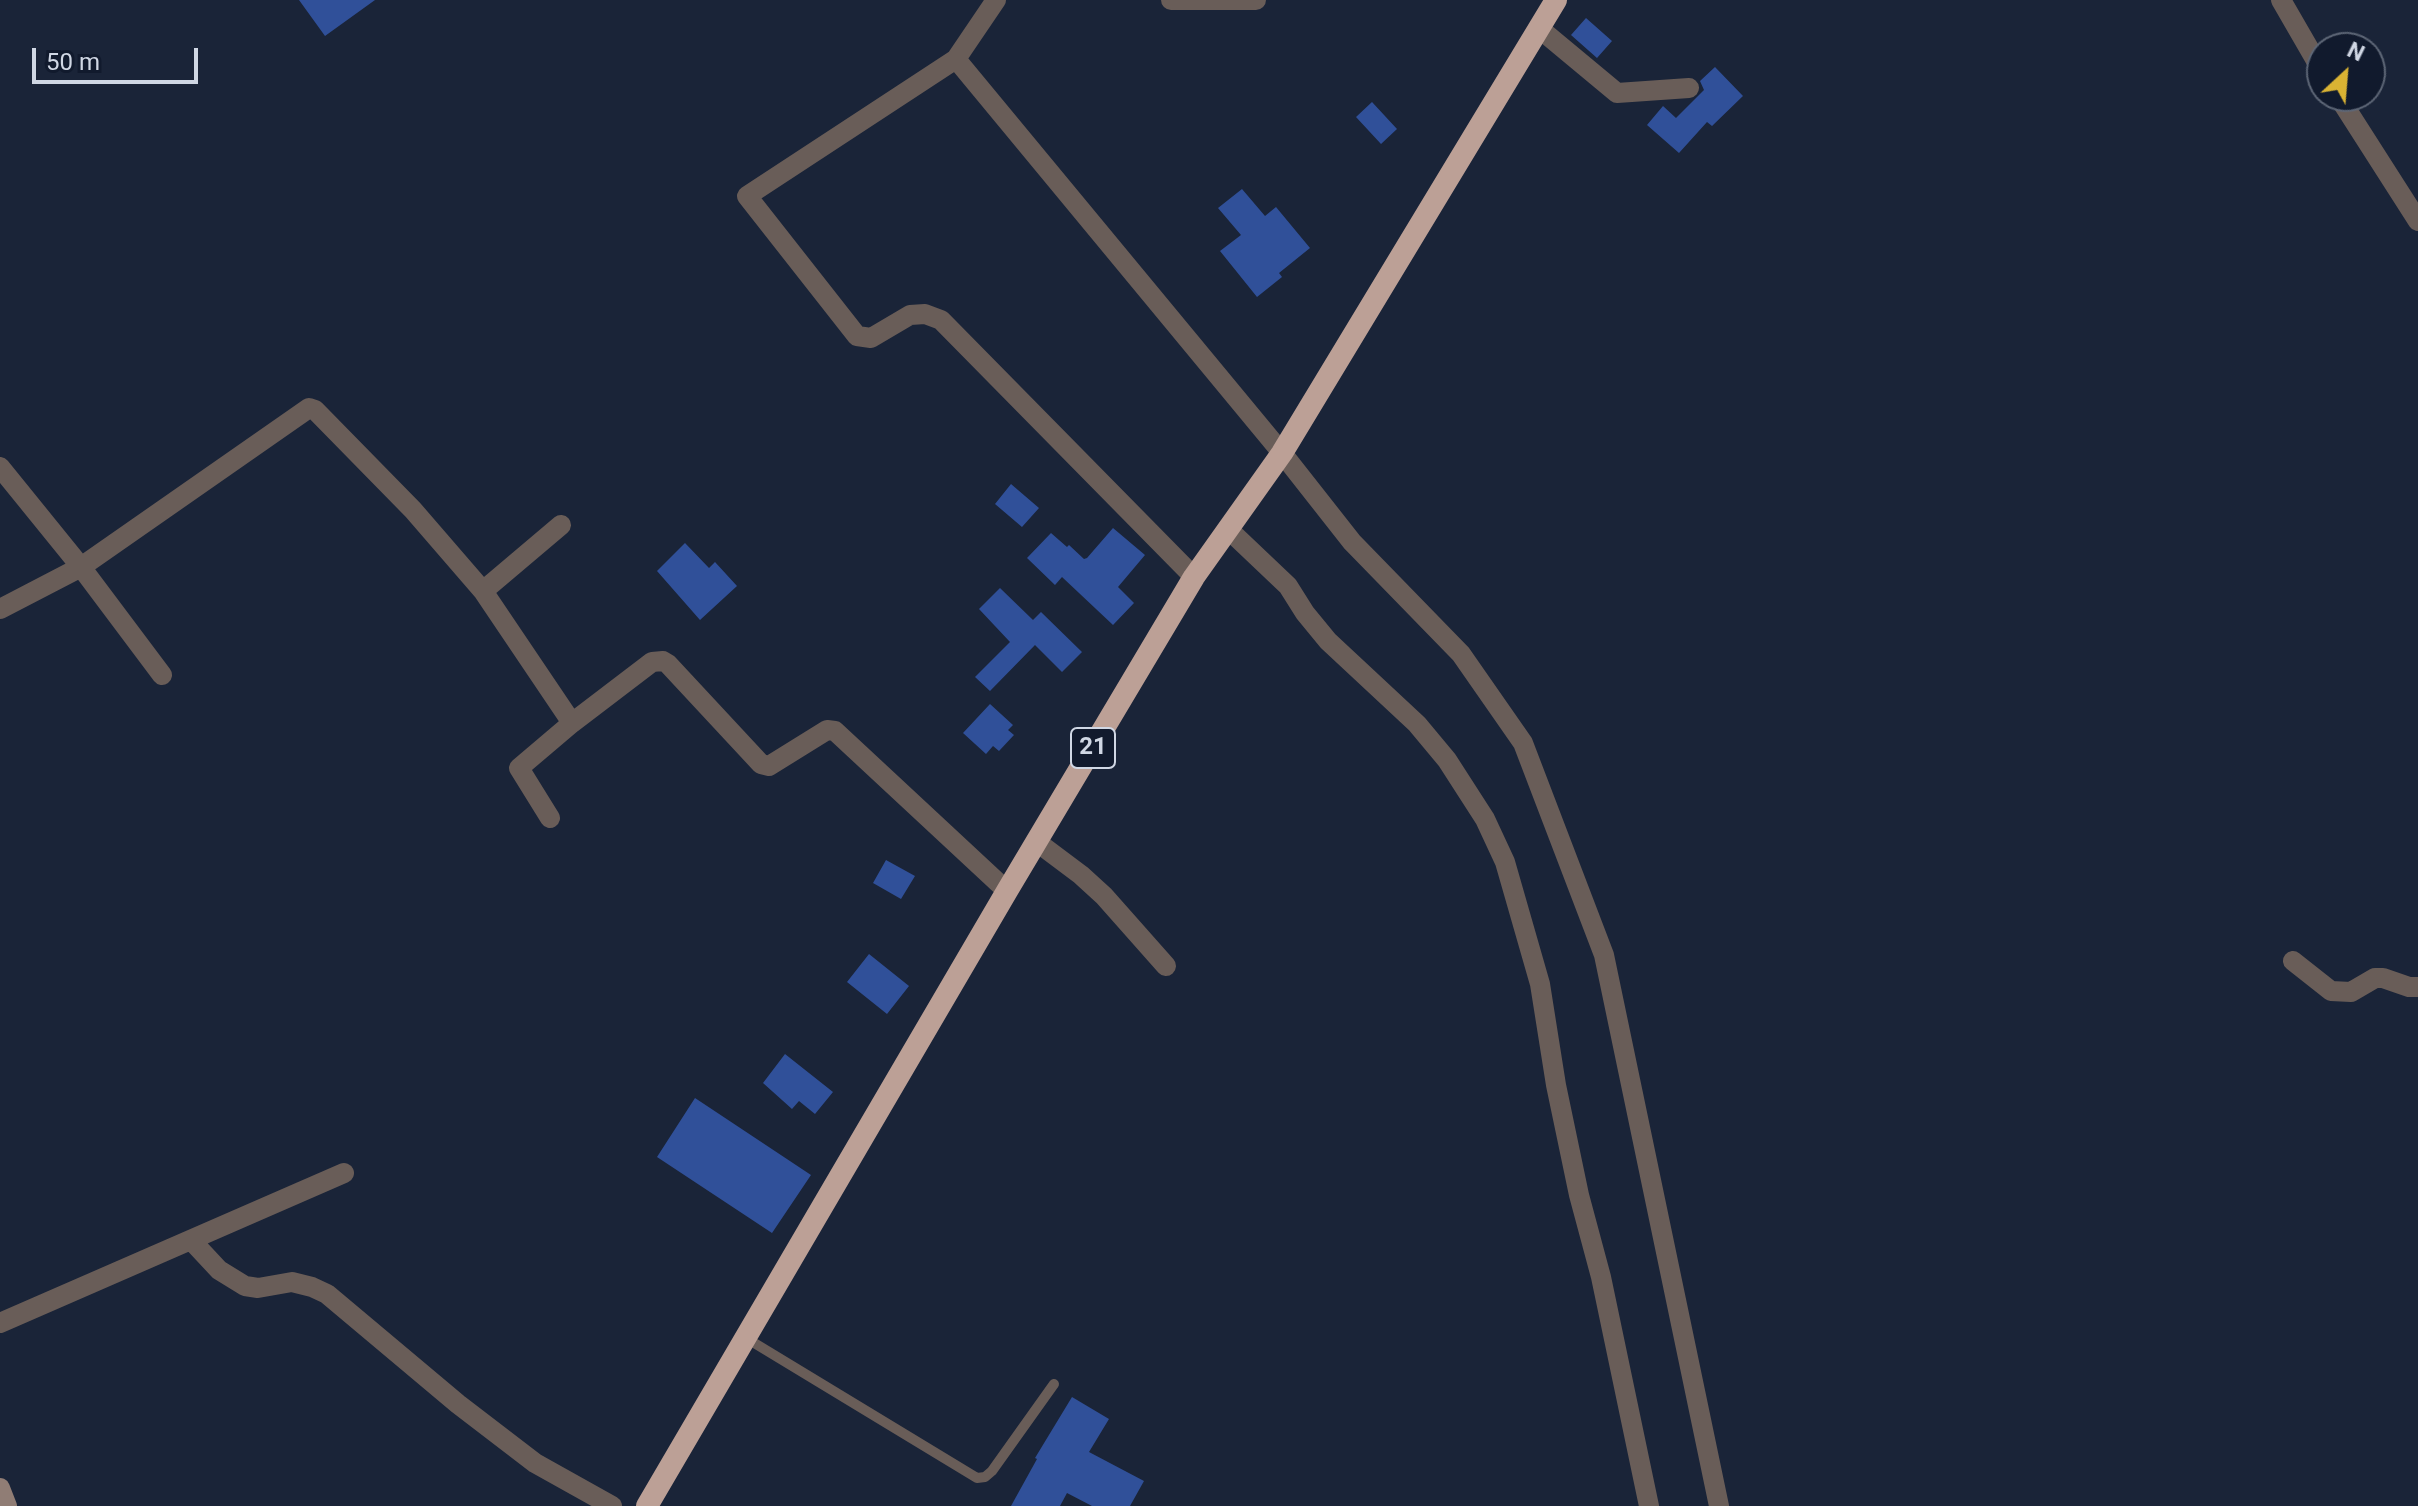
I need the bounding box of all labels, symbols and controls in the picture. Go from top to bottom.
scale bar [36,32,202,82]
north arrow [2306,32,2386,112]
text: N [2343,37,2368,66]
text: 50 m [46,48,100,76]
road number: 21 [1071,728,1115,768]

